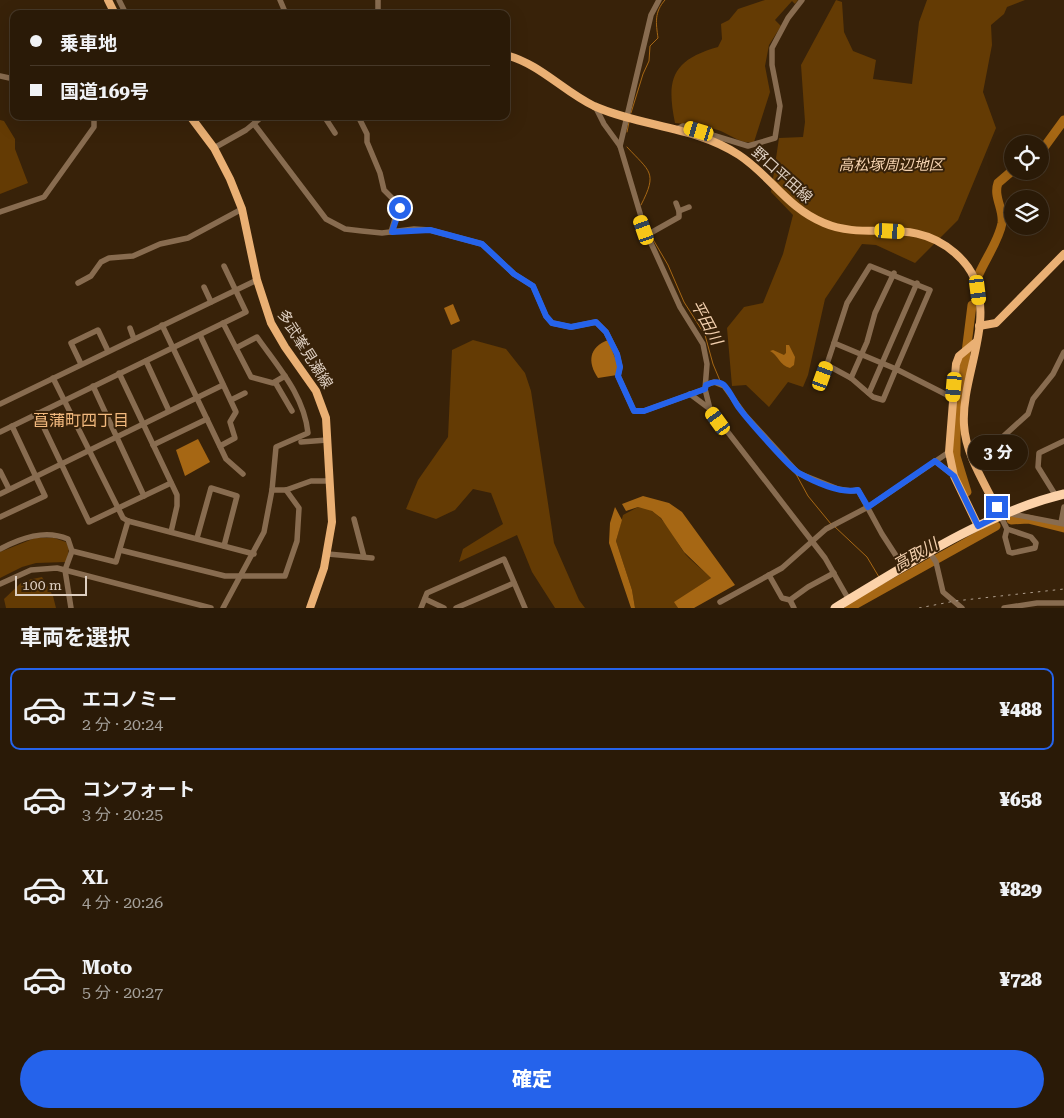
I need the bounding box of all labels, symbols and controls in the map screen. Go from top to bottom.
text: 乗車地 [60,32,117,55]
text: 国道169号 [60,80,149,103]
car [682,119,715,143]
map controls [1004,135,1049,235]
button: locate [1004,135,1049,180]
street label: 野口平田線 [748,143,816,207]
park label: 高松塚周辺地区 [838,156,945,174]
button: layers [1004,190,1049,235]
route start [389,197,411,219]
car [632,213,655,247]
car [874,223,905,239]
car [968,274,987,306]
water label: 平田川 [687,297,727,350]
street label: 多武峯見瀬線 [274,306,336,392]
car [810,359,835,393]
car [945,371,962,403]
car [703,404,732,438]
district label: 菖蒲町四丁目 [33,411,129,430]
callout: 3 分 [967,434,1027,470]
text: 3 分 [983,443,1013,462]
route end [986,496,1008,518]
water label: 高取川 [890,534,943,574]
scale bar [15,573,88,596]
text: 100 m [22,577,62,593]
text: 車両を選択 [20,625,130,650]
icon: car [22,687,67,732]
text: エコノミー [82,688,177,711]
text: ¥488 [999,698,1042,721]
text: 2 分 · 20:24 [82,715,163,734]
icon: car [22,777,67,822]
text: コンフォート [82,778,195,801]
text: ¥658 [999,788,1042,811]
text: 3 分 · 20:25 [82,805,163,824]
text: XL [82,866,108,889]
icon: car [22,867,67,912]
text: ¥829 [999,878,1042,901]
text: 4 分 · 20:26 [82,893,163,912]
text: Moto [82,956,132,979]
icon: car [22,957,67,1002]
text: ¥728 [999,968,1042,991]
text: 5 分 · 20:27 [82,983,163,1002]
button: 確定 [20,1050,1044,1108]

